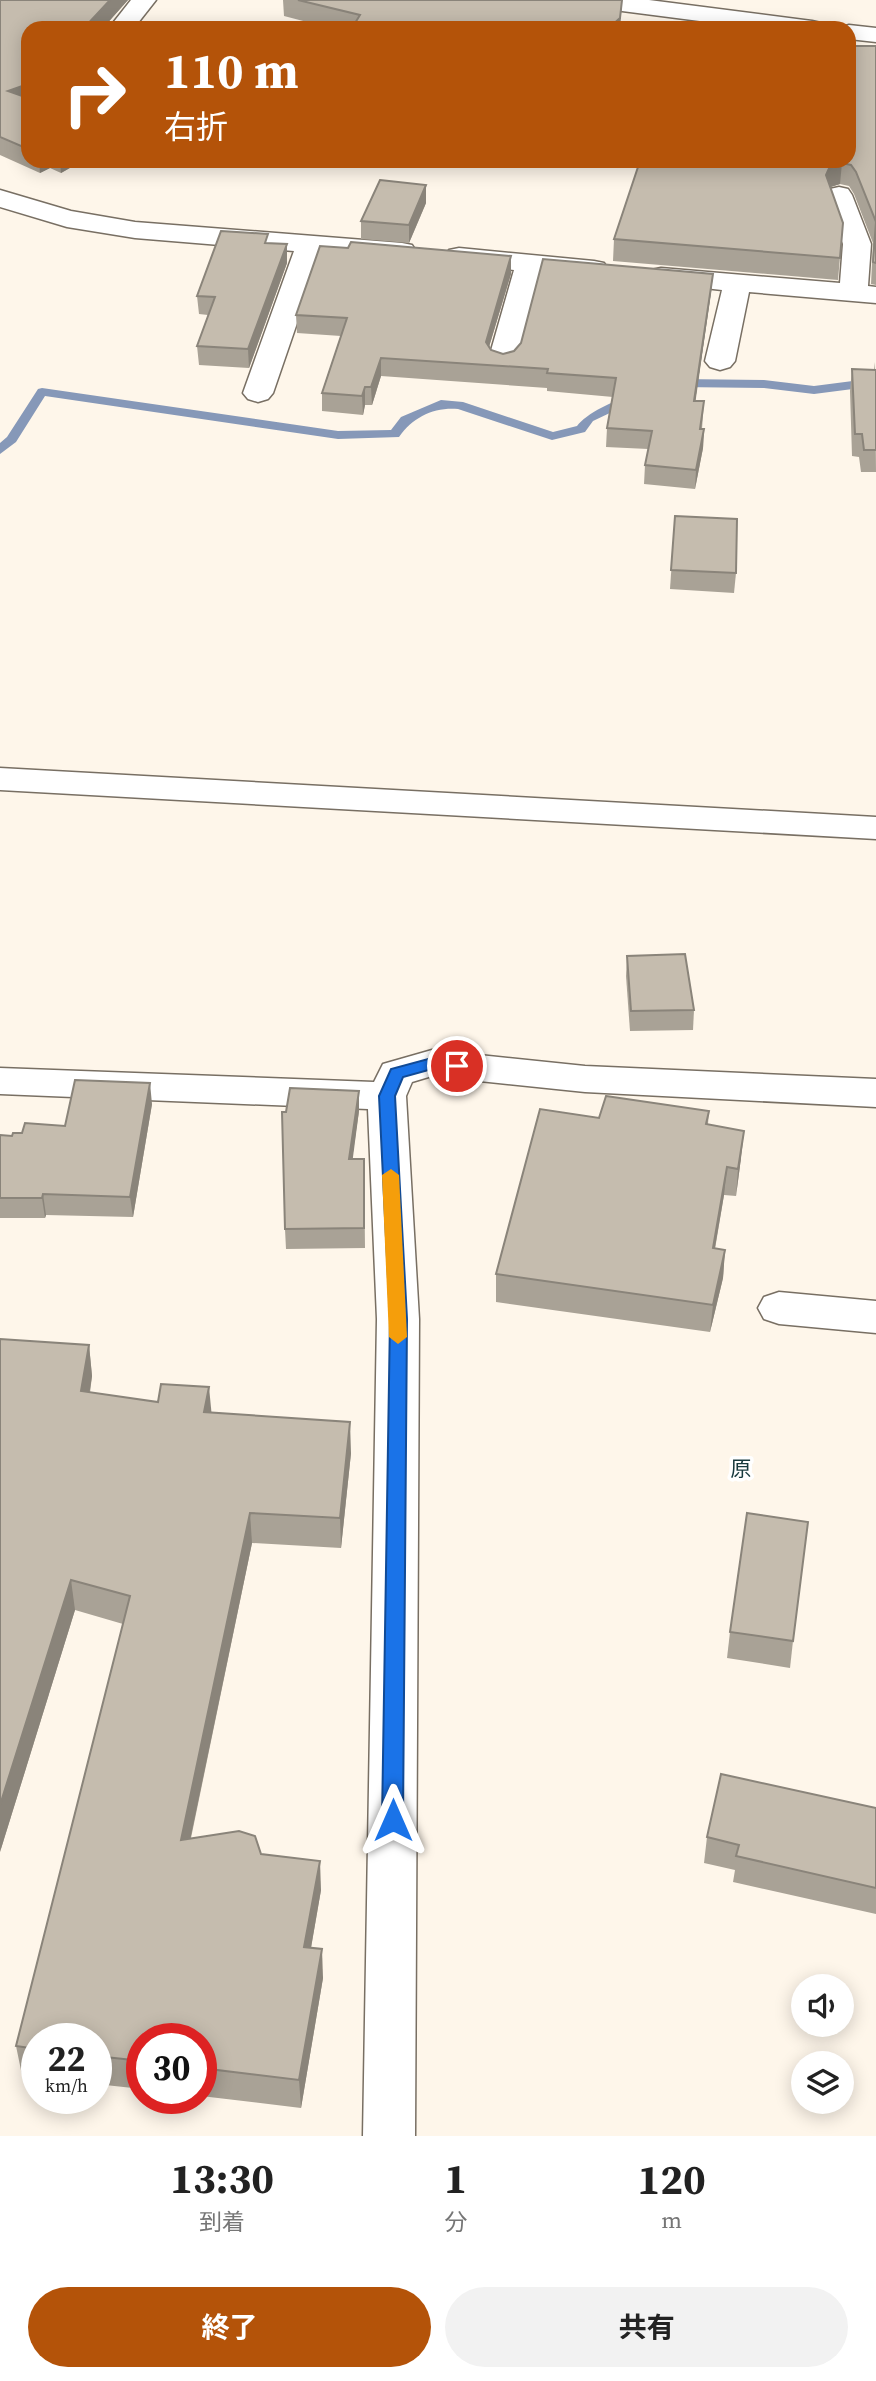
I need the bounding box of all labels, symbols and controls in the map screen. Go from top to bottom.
text: 110 m [164,37,299,104]
icon: right [49,49,140,140]
text: 右折 [164,105,228,149]
pin [427,1036,487,1096]
icon: arrive [438,1047,476,1085]
district label: 原 [731,1454,752,1483]
position arrow [356,1783,430,1857]
map controls [791,1974,854,2114]
button: sound [791,1974,854,2037]
speed limit sign: 30 [126,2023,217,2114]
text: 22 [48,2035,85,2083]
button: layers [791,2051,854,2114]
text: km/h [45,2073,88,2098]
text: 13:30 [170,2149,274,2207]
text: 1 [444,2149,467,2207]
text: 120 [637,2150,706,2208]
text: m [661,2204,682,2236]
text: 到着 [199,2206,245,2238]
text: 分 [444,2206,467,2238]
button: 終了 [28,2287,431,2367]
button: 共有 [445,2287,848,2367]

